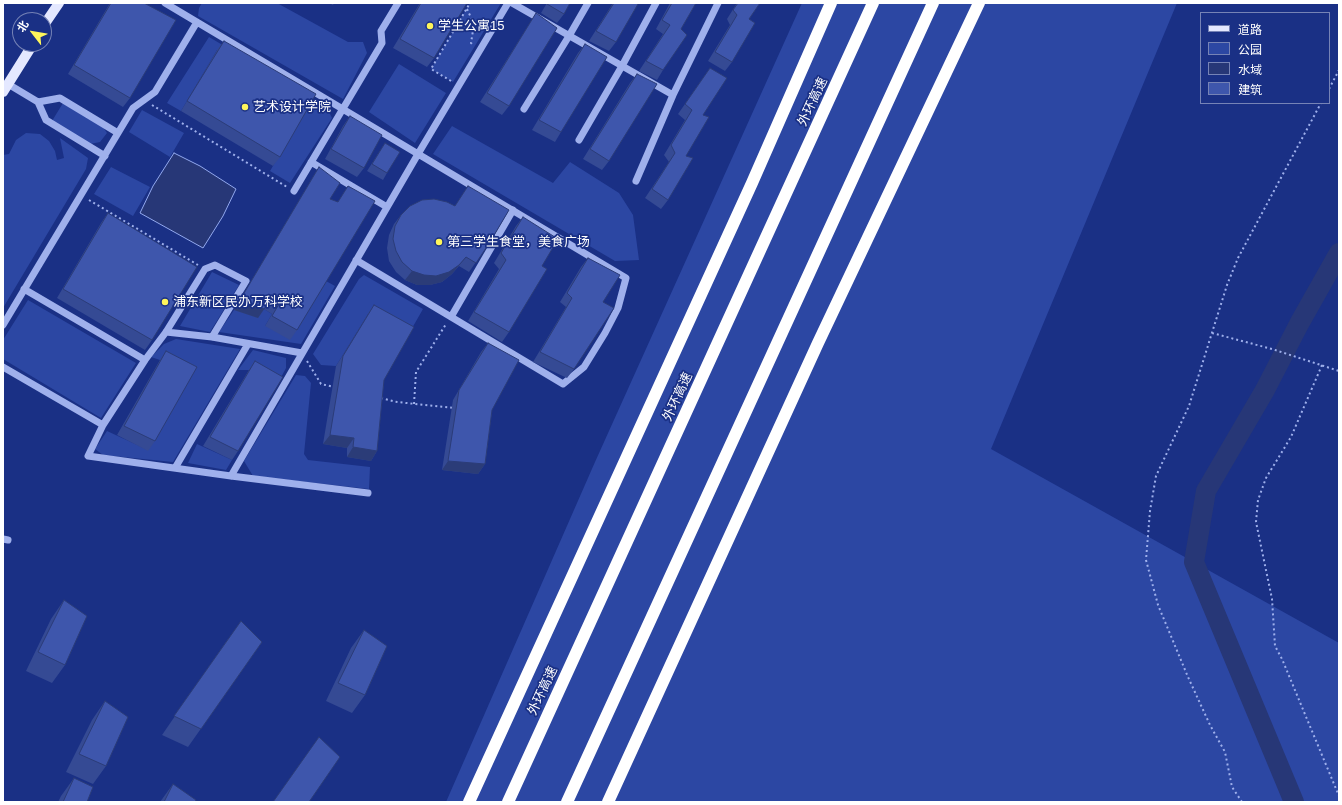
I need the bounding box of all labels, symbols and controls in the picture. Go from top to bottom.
north arrow [12,12,52,52]
legend [1200,12,1330,104]
place label: 学生公寓15 [438,18,504,34]
text: 北 [15,19,31,34]
marker: 学生公寓15 [425,21,435,31]
text: 道路 [1238,23,1262,37]
text: 公园 [1238,43,1262,57]
text: 水域 [1238,63,1262,77]
street label: 外环高速 [795,75,831,129]
text: 建筑 [1238,83,1262,97]
place label: 艺术设计学院 [253,99,331,115]
marker: 艺术设计学院 [240,102,250,112]
place label: 第三学生食堂，美食广场 [447,234,590,250]
marker: 第三学生食堂，美食广场 [434,237,444,247]
place label: 浦东新区民办万科学校 [173,294,303,310]
marker: 浦东新区民办万科学校 [160,297,170,307]
street label: 外环高速 [660,370,696,424]
street label: 外环高速 [525,664,561,718]

